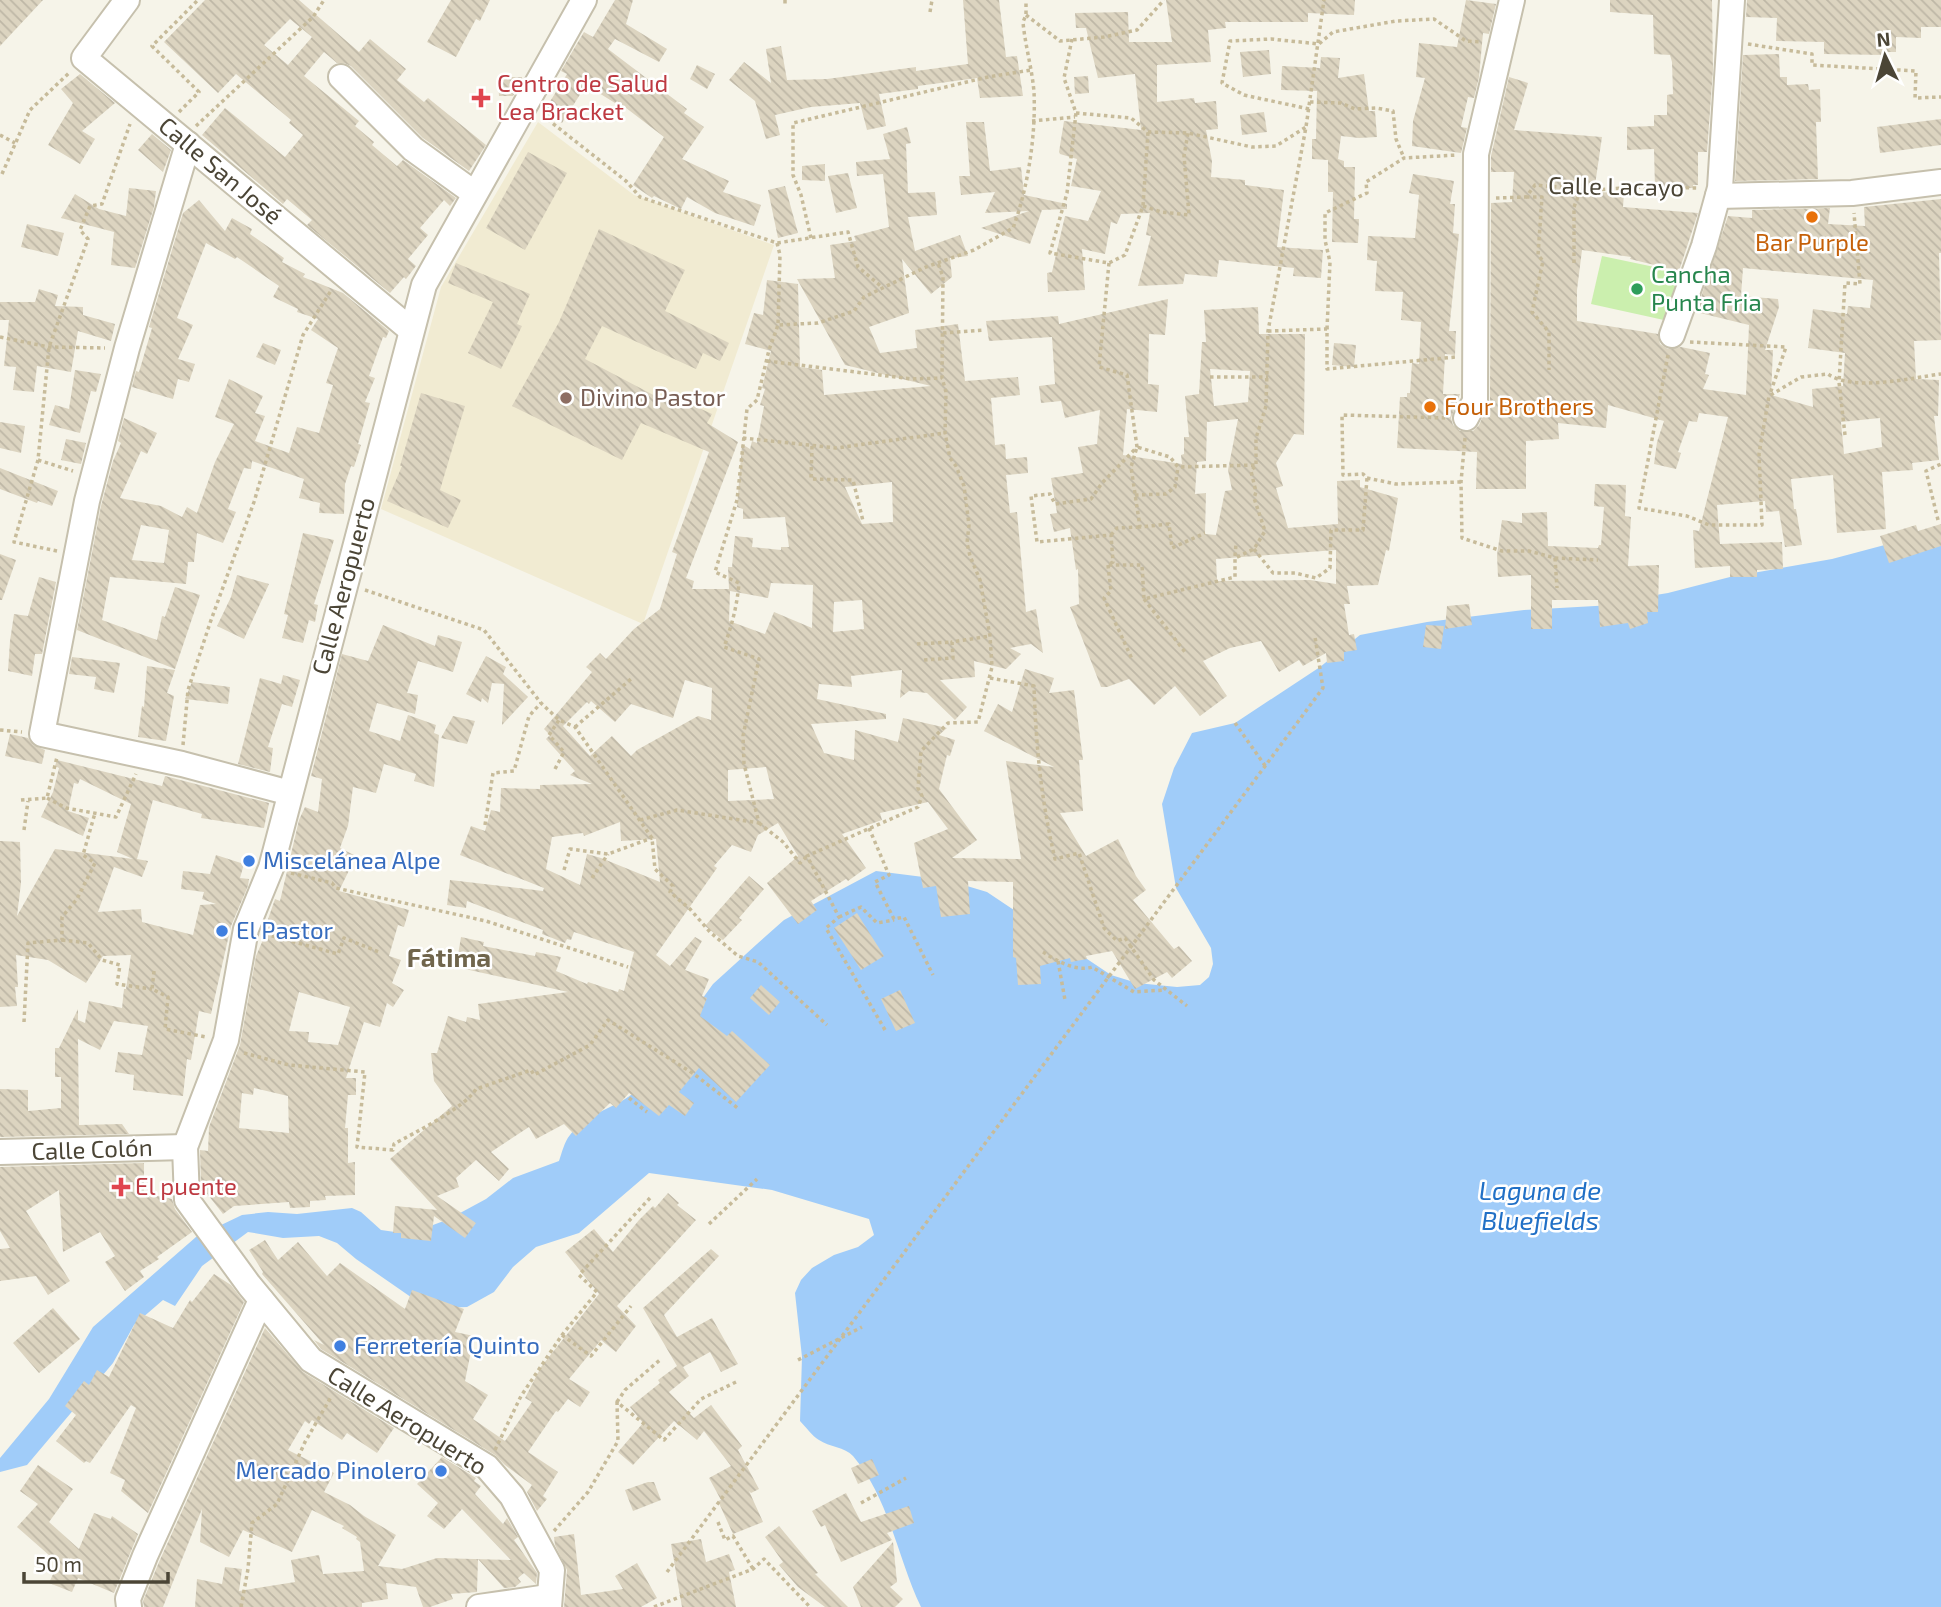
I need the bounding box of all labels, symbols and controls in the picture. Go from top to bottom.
north arrow [1850,21,1920,91]
text: N [1876,27,1891,51]
place label: Centro de Salud Lea Bracket [497,68,668,125]
marker: Centro de Salud Lea Bracket [471,88,491,108]
street label: Calle San José [154,110,288,230]
street label: Calle Lacayo [1548,170,1684,201]
marker: Bar Purple [1804,209,1820,225]
place label: Bar Purple [1755,227,1869,256]
place label: Cancha Punta Fria [1651,259,1762,316]
marker: Cancha Punta Fria [1629,281,1645,297]
place label: Divino Pastor [580,382,726,411]
marker: Divino Pastor [558,390,574,406]
place label: Four Brothers [1444,391,1594,420]
marker: Four Brothers [1422,399,1438,415]
street label: Calle Aeropuerto [305,494,380,677]
place label: Miscelánea Alpe [263,845,441,874]
marker: Miscelánea Alpe [241,853,257,869]
place label: El Pastor [236,915,334,944]
marker: El Pastor [214,923,230,939]
district label: Fátima [407,941,491,972]
street label: Calle Colón [31,1132,153,1165]
place label: El puente [135,1171,237,1200]
water label: Laguna de Bluefields [1479,1174,1601,1235]
marker: El puente [113,1179,129,1195]
place label: Ferretería Quinto [354,1330,540,1359]
marker: Ferretería Quinto [332,1338,348,1354]
street label: Calle Aeropuerto [323,1359,493,1480]
place label: Mercado Pinolero [235,1455,427,1484]
marker: Mercado Pinolero [433,1463,449,1479]
scale bar [24,1540,168,1584]
text: 50 m [35,1551,82,1576]

